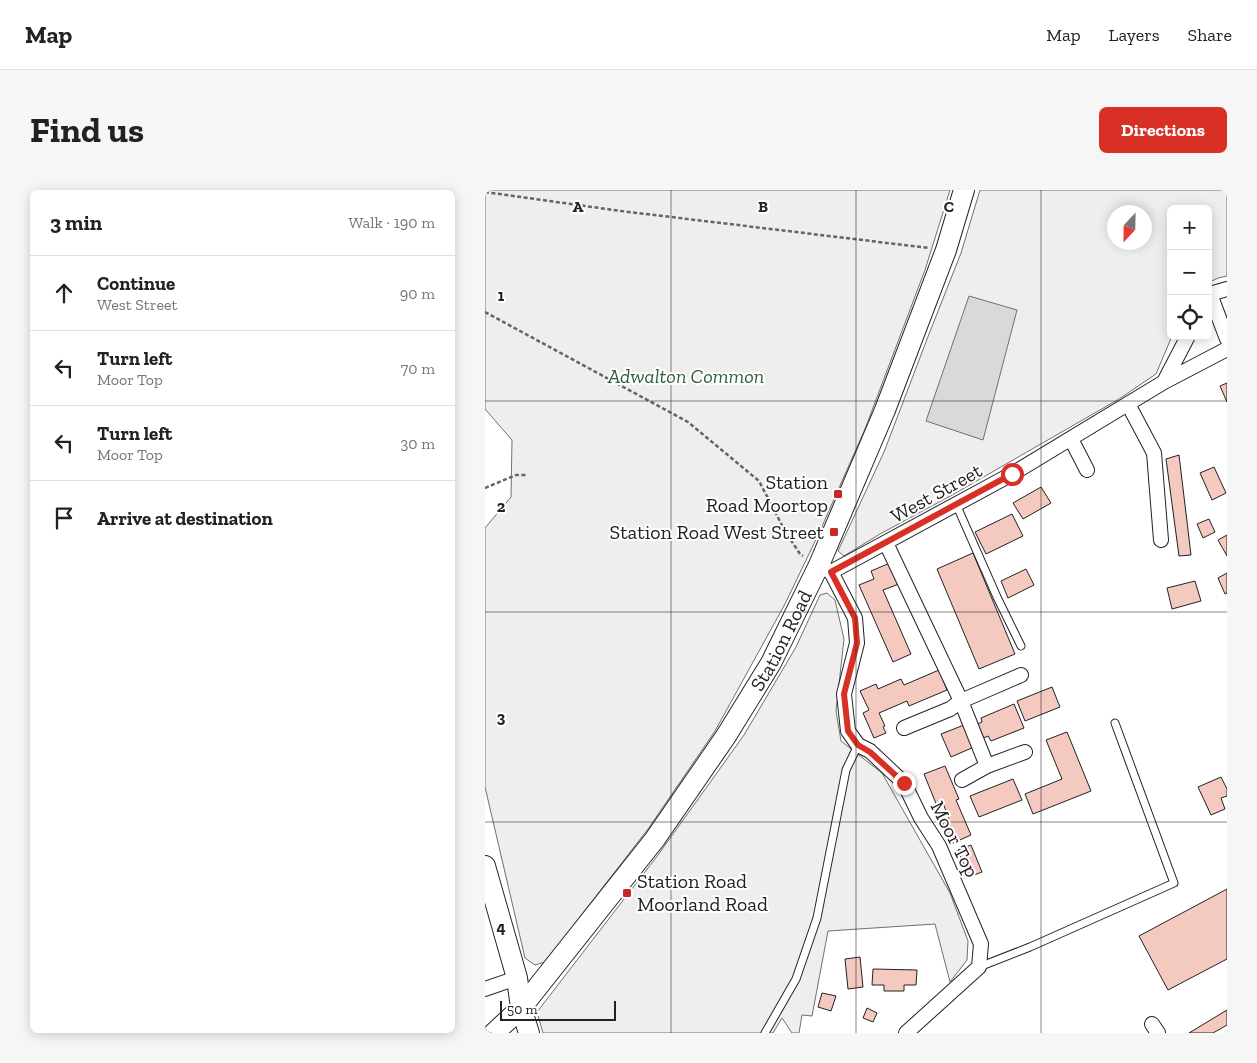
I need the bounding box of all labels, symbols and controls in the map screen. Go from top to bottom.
text: Map [25,20,72,49]
text: Map [1046,24,1081,46]
text: Layers [1109,24,1160,46]
text: Share [1188,24,1232,46]
button: Directions [1099,107,1227,153]
text: Find us [30,109,144,151]
text: A [573,197,584,216]
text: B [758,197,768,216]
text: C [944,197,954,216]
north arrow [1107,205,1152,250]
map controls [1167,205,1212,340]
button: + [1167,205,1212,250]
text: 3 min [50,210,102,235]
text: Walk · 190 m [348,213,435,232]
button: − [1167,250,1212,295]
text: Continue [97,272,175,295]
icon: ahead [50,279,78,307]
text: 90 m [400,284,435,303]
text: 1 [498,286,505,305]
text: West Street [97,295,177,314]
button: locate [1167,295,1212,340]
text: Turn left [97,347,172,370]
icon: left [50,354,78,382]
text: 70 m [401,359,435,378]
park label: Adwalton Common [607,364,764,388]
text: Moor Top [97,370,163,389]
text: Turn left [97,422,172,445]
icon: left [50,429,78,457]
text: 30 m [401,434,435,453]
text: Moor Top [97,445,163,464]
street label: West Street [886,458,986,528]
route start [1001,463,1024,486]
place label: Station Road Moortop [706,470,829,517]
marker: Station Road Moortop [832,488,844,500]
text: 2 [497,497,506,516]
icon: arrive [50,504,78,532]
text: Arrive at destination [97,507,273,530]
place label: Station Road West Street [610,520,825,544]
marker: Station Road West Street [828,526,840,538]
street label: Station Road [745,586,817,695]
text: 3 [497,708,506,727]
route end [893,772,916,795]
street label: Moor Top [926,797,984,881]
place label: Station Road Moorland Road [637,869,768,916]
marker: Station Road Moorland Road [621,887,633,899]
text: 4 [496,918,506,937]
scale bar [500,998,616,1021]
text: 50 m [507,1001,538,1018]

